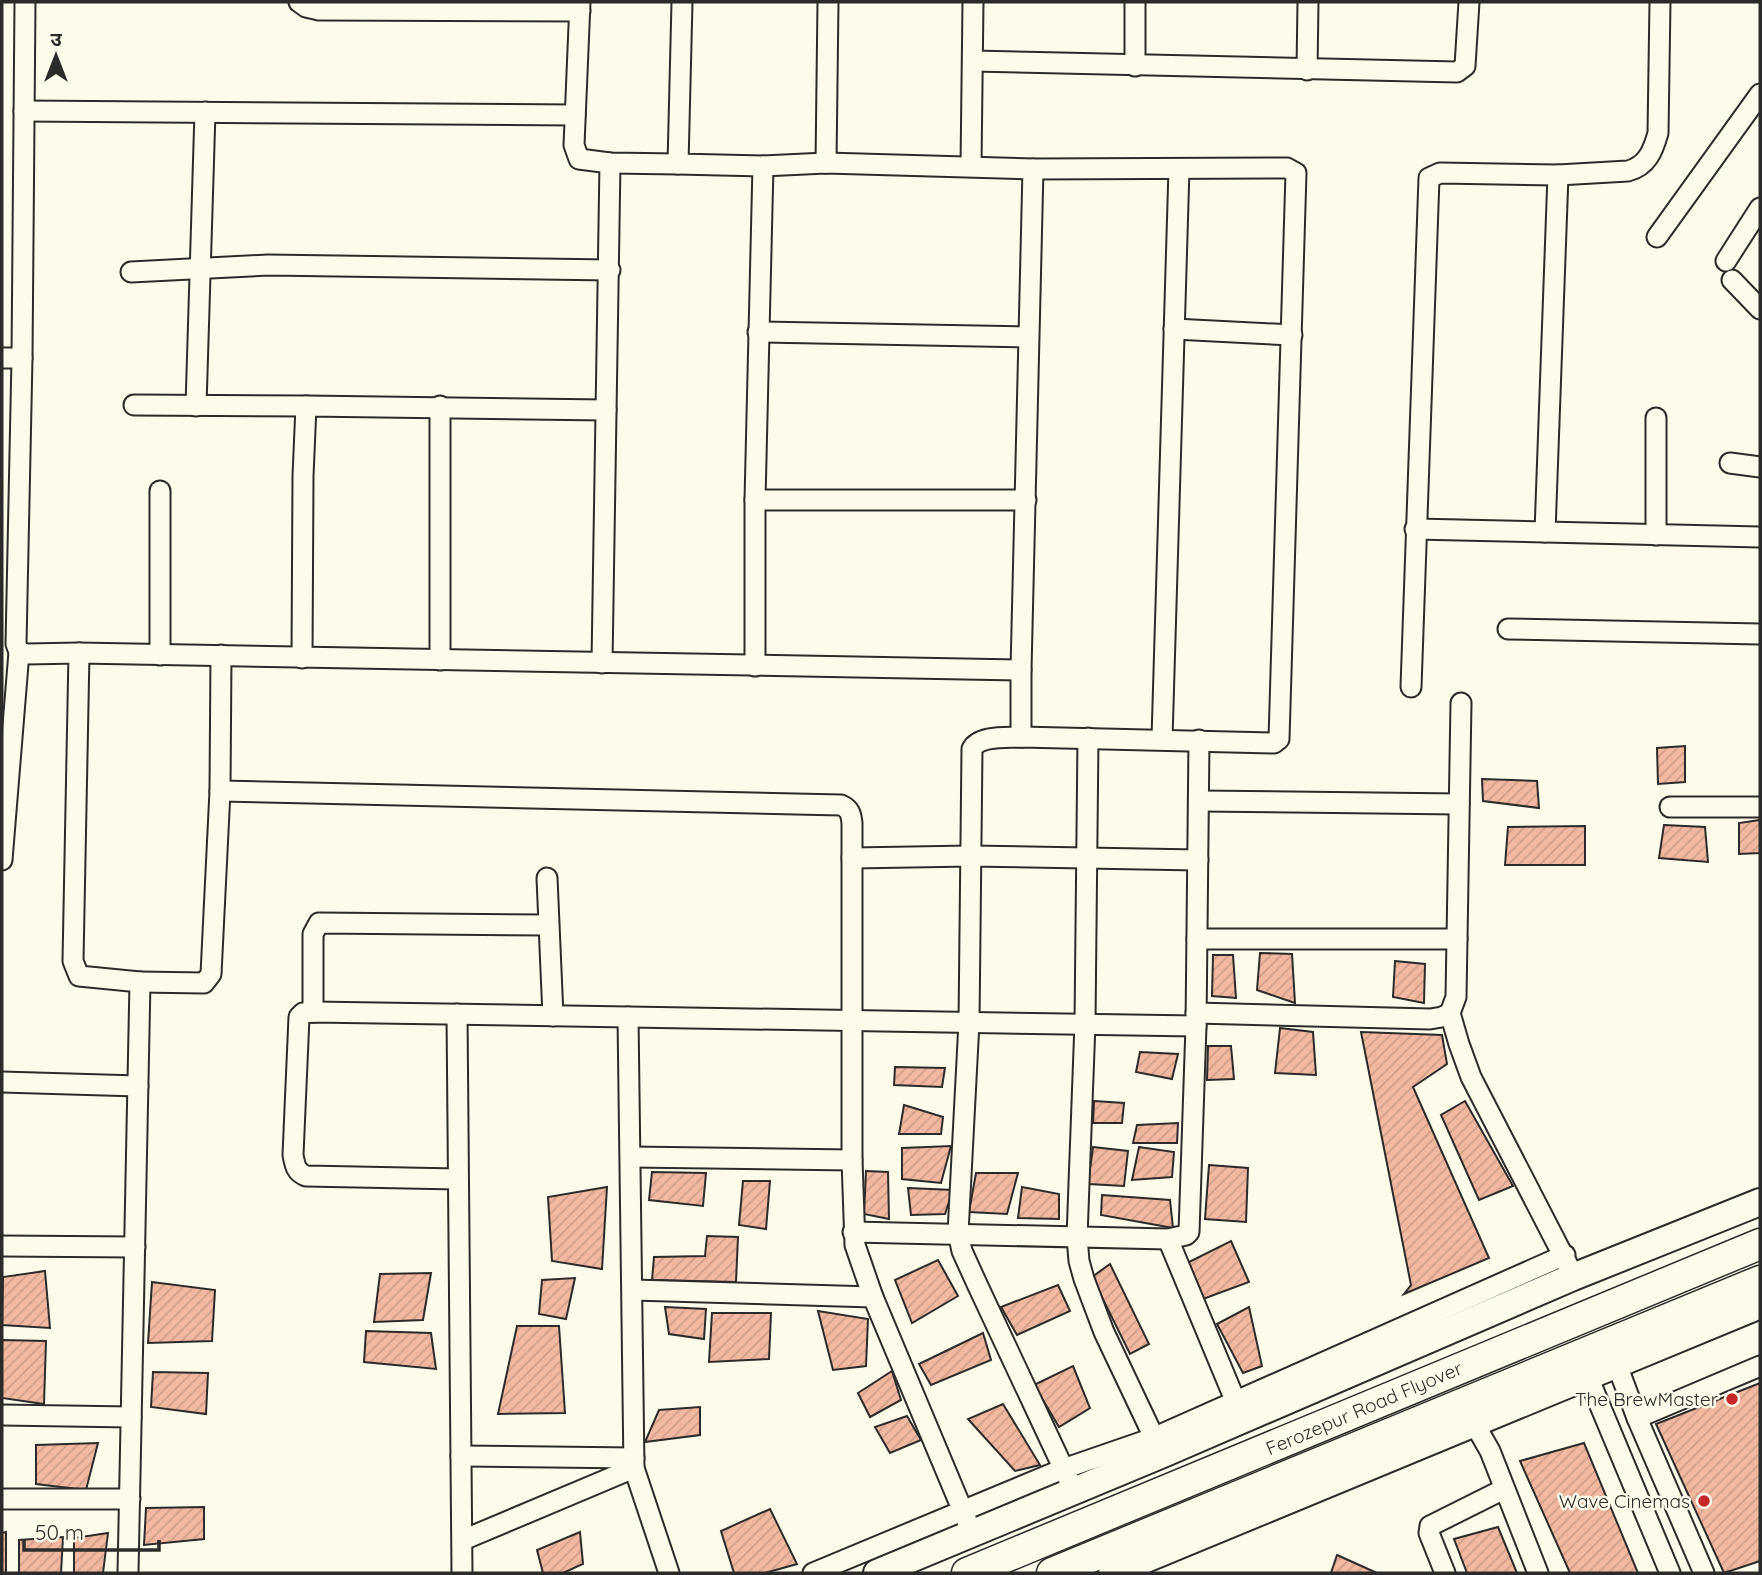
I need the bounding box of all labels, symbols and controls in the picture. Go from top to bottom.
north arrow [21,21,91,91]
text: उ [50,27,62,51]
street label: Ferozepur Road Flyover [1262,1355,1466,1460]
place label: The BrewMaster [1575,1387,1719,1411]
marker: The BrewMaster [1724,1391,1740,1407]
place label: Wave Cinemas [1559,1489,1690,1513]
marker: Wave Cinemas [1696,1493,1712,1509]
scale bar [24,1508,159,1552]
text: 50 m [35,1519,84,1545]

